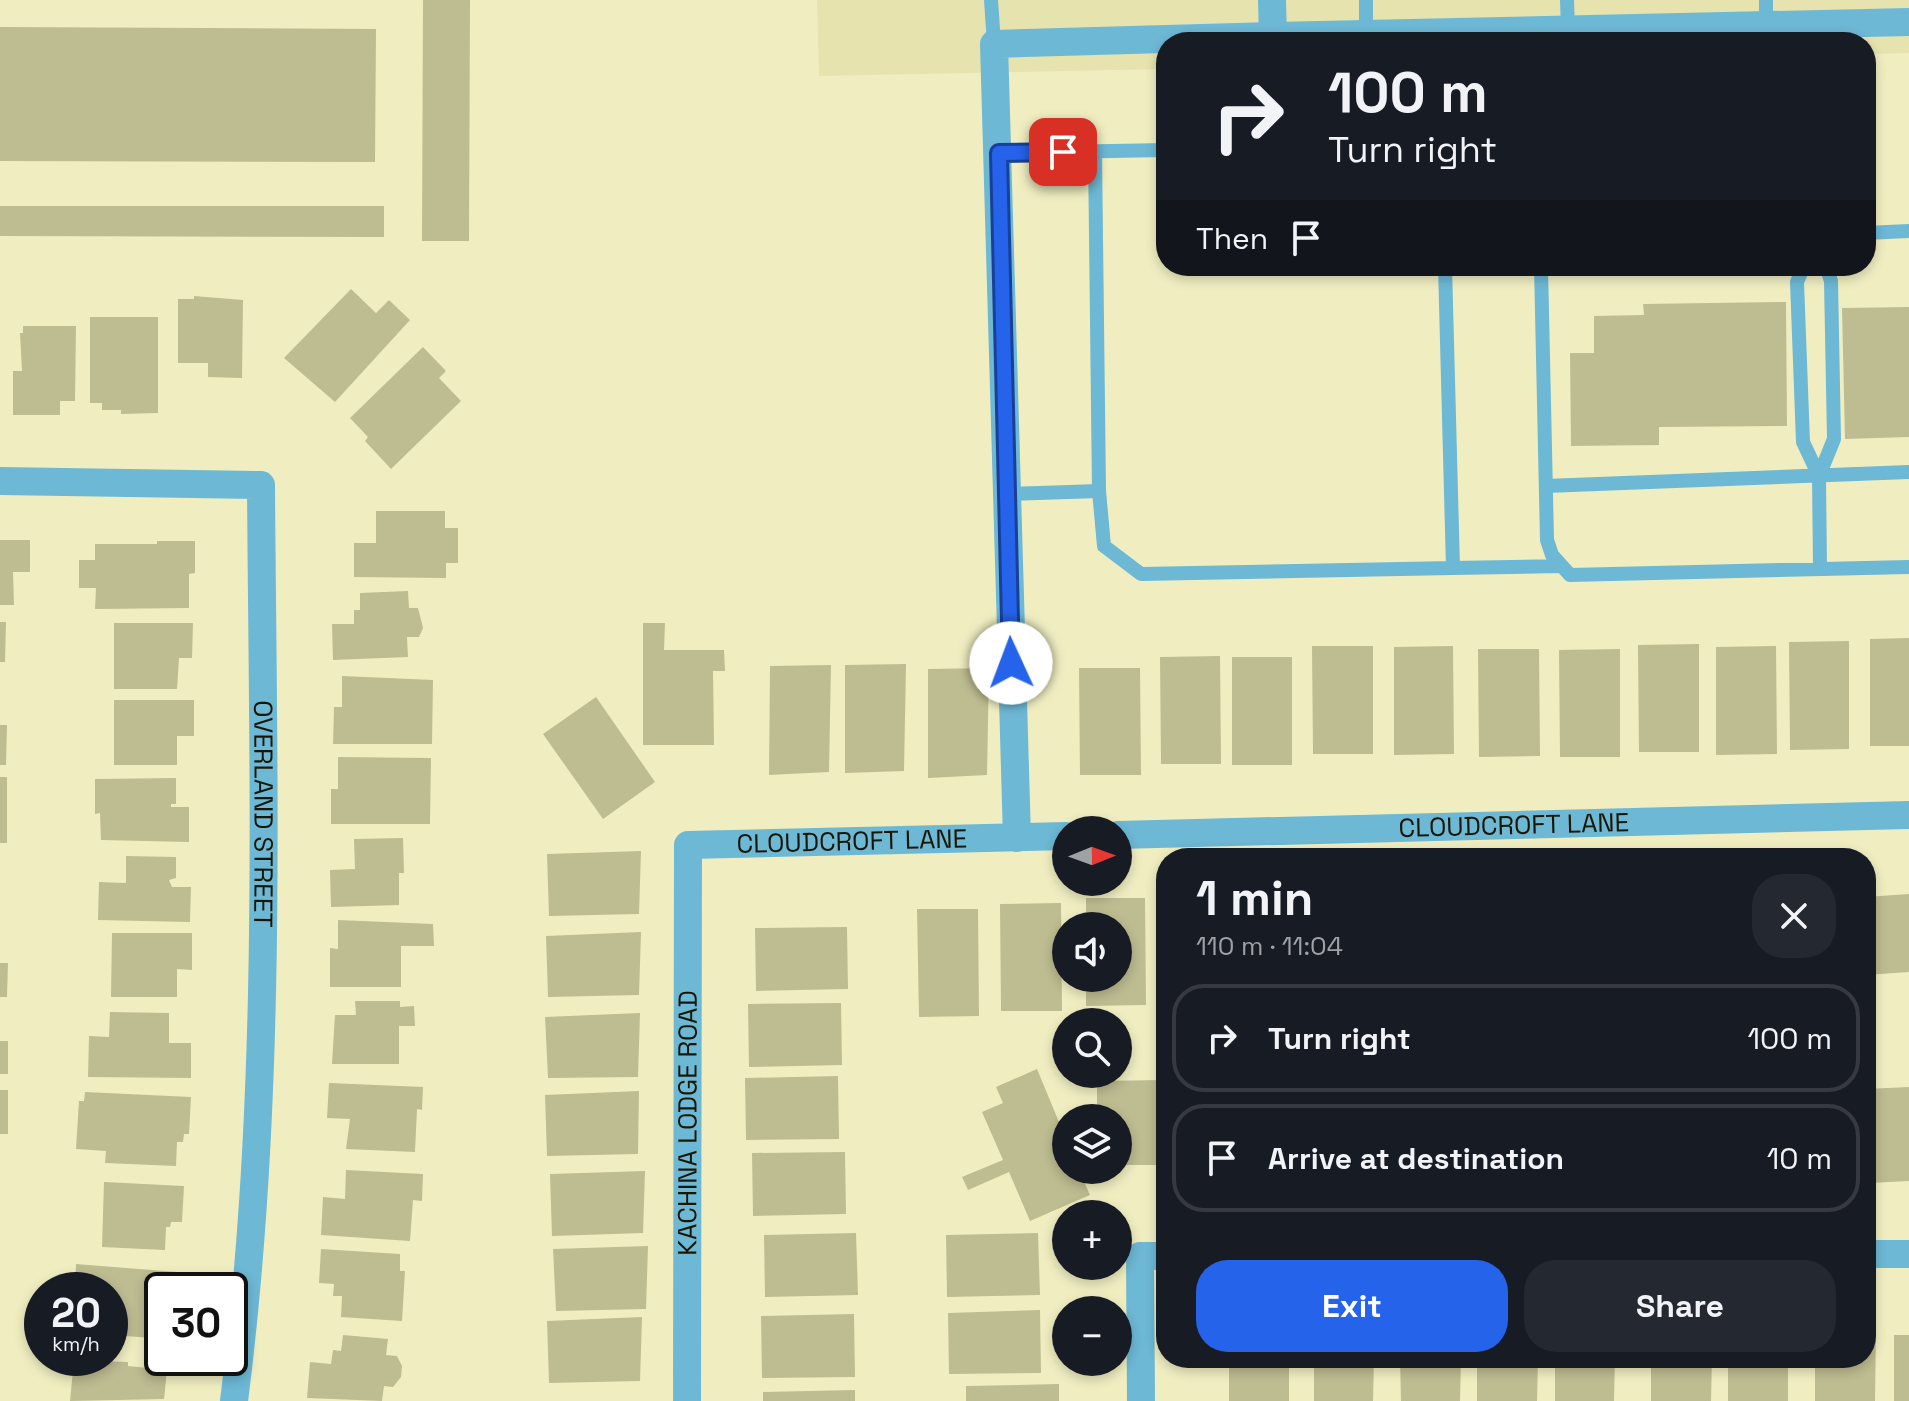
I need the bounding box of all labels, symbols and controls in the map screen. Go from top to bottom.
text: 100 m [1328,57,1488,128]
icon: right [1196,64,1300,168]
pin [1029,118,1097,186]
text: Turn right [1328,127,1497,173]
icon: arrive [1041,130,1085,174]
icon: arrive [1284,216,1328,260]
text: Then [1196,219,1268,258]
position arrow [969,621,1053,705]
street label: OVERLAND STREET [246,700,281,928]
street label: CLOUDCROFT LANE [1398,805,1630,845]
north arrow [1052,816,1132,896]
map controls [1052,816,1132,1376]
street label: CLOUDCROFT LANE [736,821,968,861]
text: 1 min [1196,868,1313,929]
button: close [1752,874,1836,958]
button: sound [1052,912,1132,992]
text: 110 m · 11:04 [1196,929,1343,963]
street label: KACHINA LODGE ROAD [670,990,705,1256]
button: search [1052,1008,1132,1088]
icon: right [1200,1016,1244,1060]
text: Turn right [1268,1019,1411,1058]
text: 100 m [1747,1019,1832,1058]
button: layers [1052,1104,1132,1184]
icon: arrive [1200,1136,1244,1180]
text: Arrive at destination [1268,1139,1564,1178]
text: 10 m [1767,1139,1832,1178]
button: + [1052,1200,1132,1280]
button: Exit [1196,1260,1508,1352]
button: Share [1524,1260,1836,1352]
speed limit sign: 30 [144,1272,248,1376]
text: 20 [51,1288,101,1339]
button: − [1052,1296,1132,1376]
text: km/h [52,1331,100,1357]

